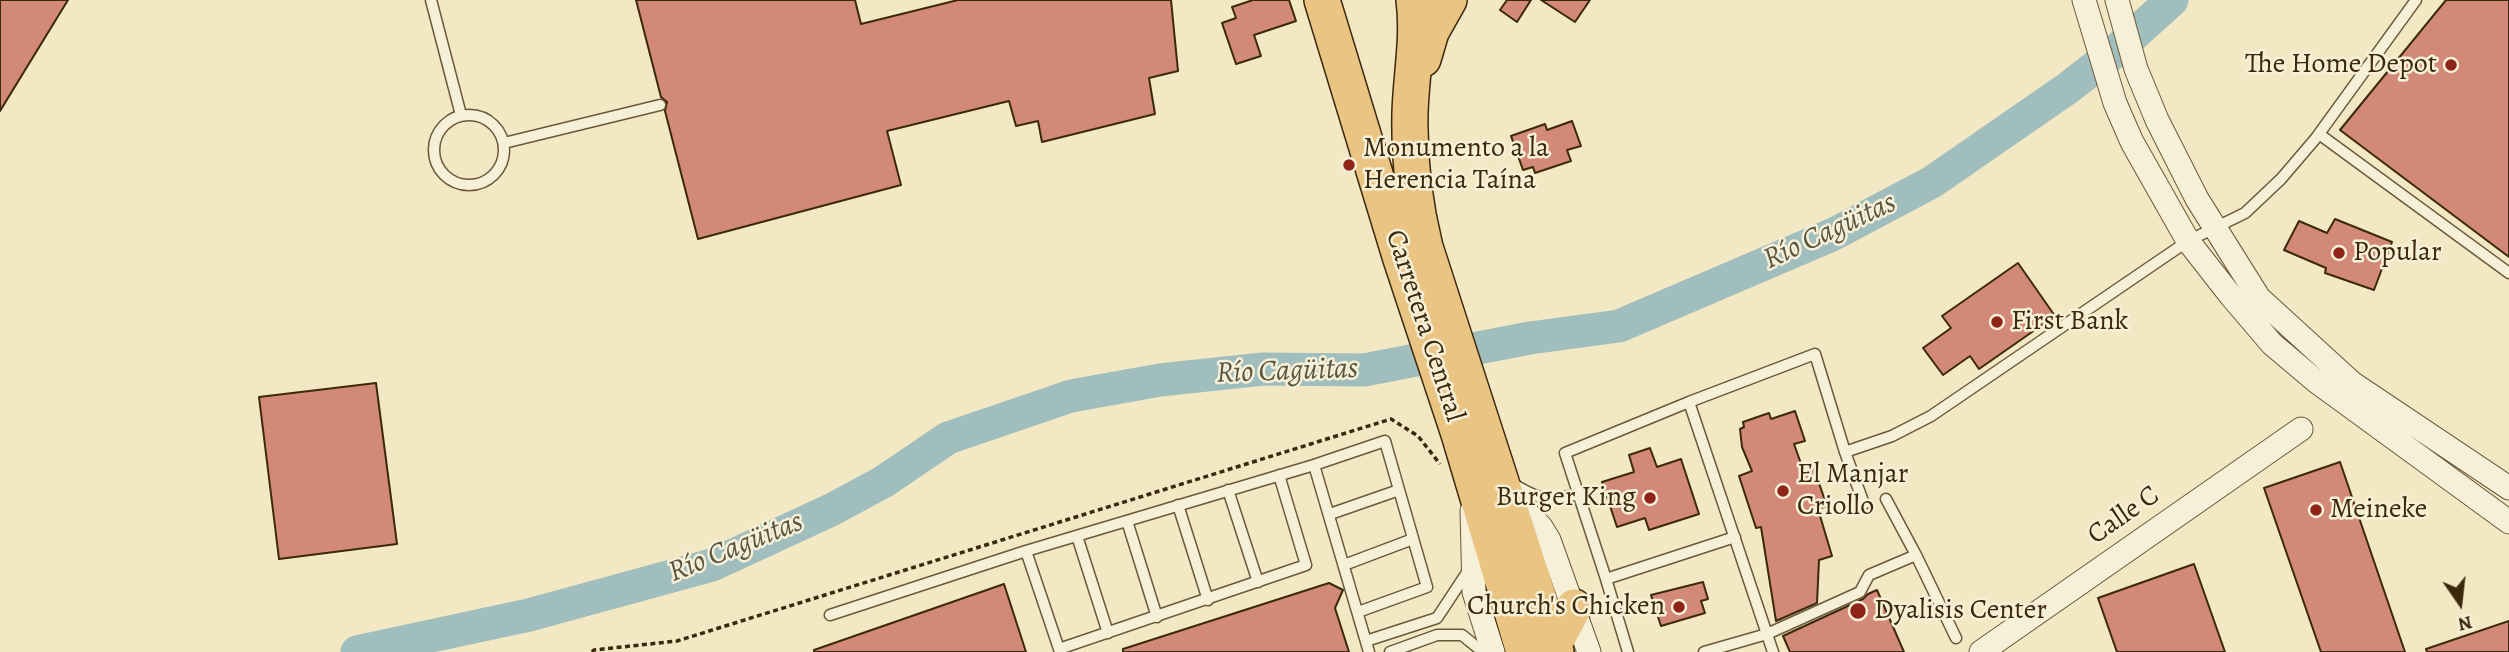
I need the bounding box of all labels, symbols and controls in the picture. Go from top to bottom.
place label: The Home Depot [2245,48,2437,82]
marker: The Home Depot [2443,57,2459,73]
place label: Monumento a la Herencia Taína [1363,132,1549,198]
marker: Monumento a la Herencia Taína [1341,157,1357,173]
water label: Río Cagüitas [1758,186,1902,278]
street label: Carretera Central [1377,226,1471,426]
place label: Popular [2353,236,2442,270]
marker: Popular [2331,245,2347,261]
place label: First Bank [2011,305,2128,339]
marker: First Bank [1989,314,2005,330]
water label: Río Cagüitas [1215,352,1359,392]
place label: El Manjar Criollo [1797,458,1909,524]
street label: Calle C [2082,479,2166,553]
place label: Burger King [1496,481,1636,515]
marker: El Manjar Criollo [1775,483,1791,499]
marker: Burger King [1642,490,1658,506]
place label: Meineke [2330,493,2427,527]
marker: Meineke [2308,502,2324,518]
water label: Río Cagüitas [664,505,808,591]
north arrow [2425,568,2495,638]
place label: Church's Chicken [1467,590,1665,624]
place label: Dyalisis Center [1874,594,2047,628]
marker: Church's Chicken [1671,599,1687,615]
marker: Dyalisis Center [1848,601,1868,621]
text: N [2455,609,2475,638]

